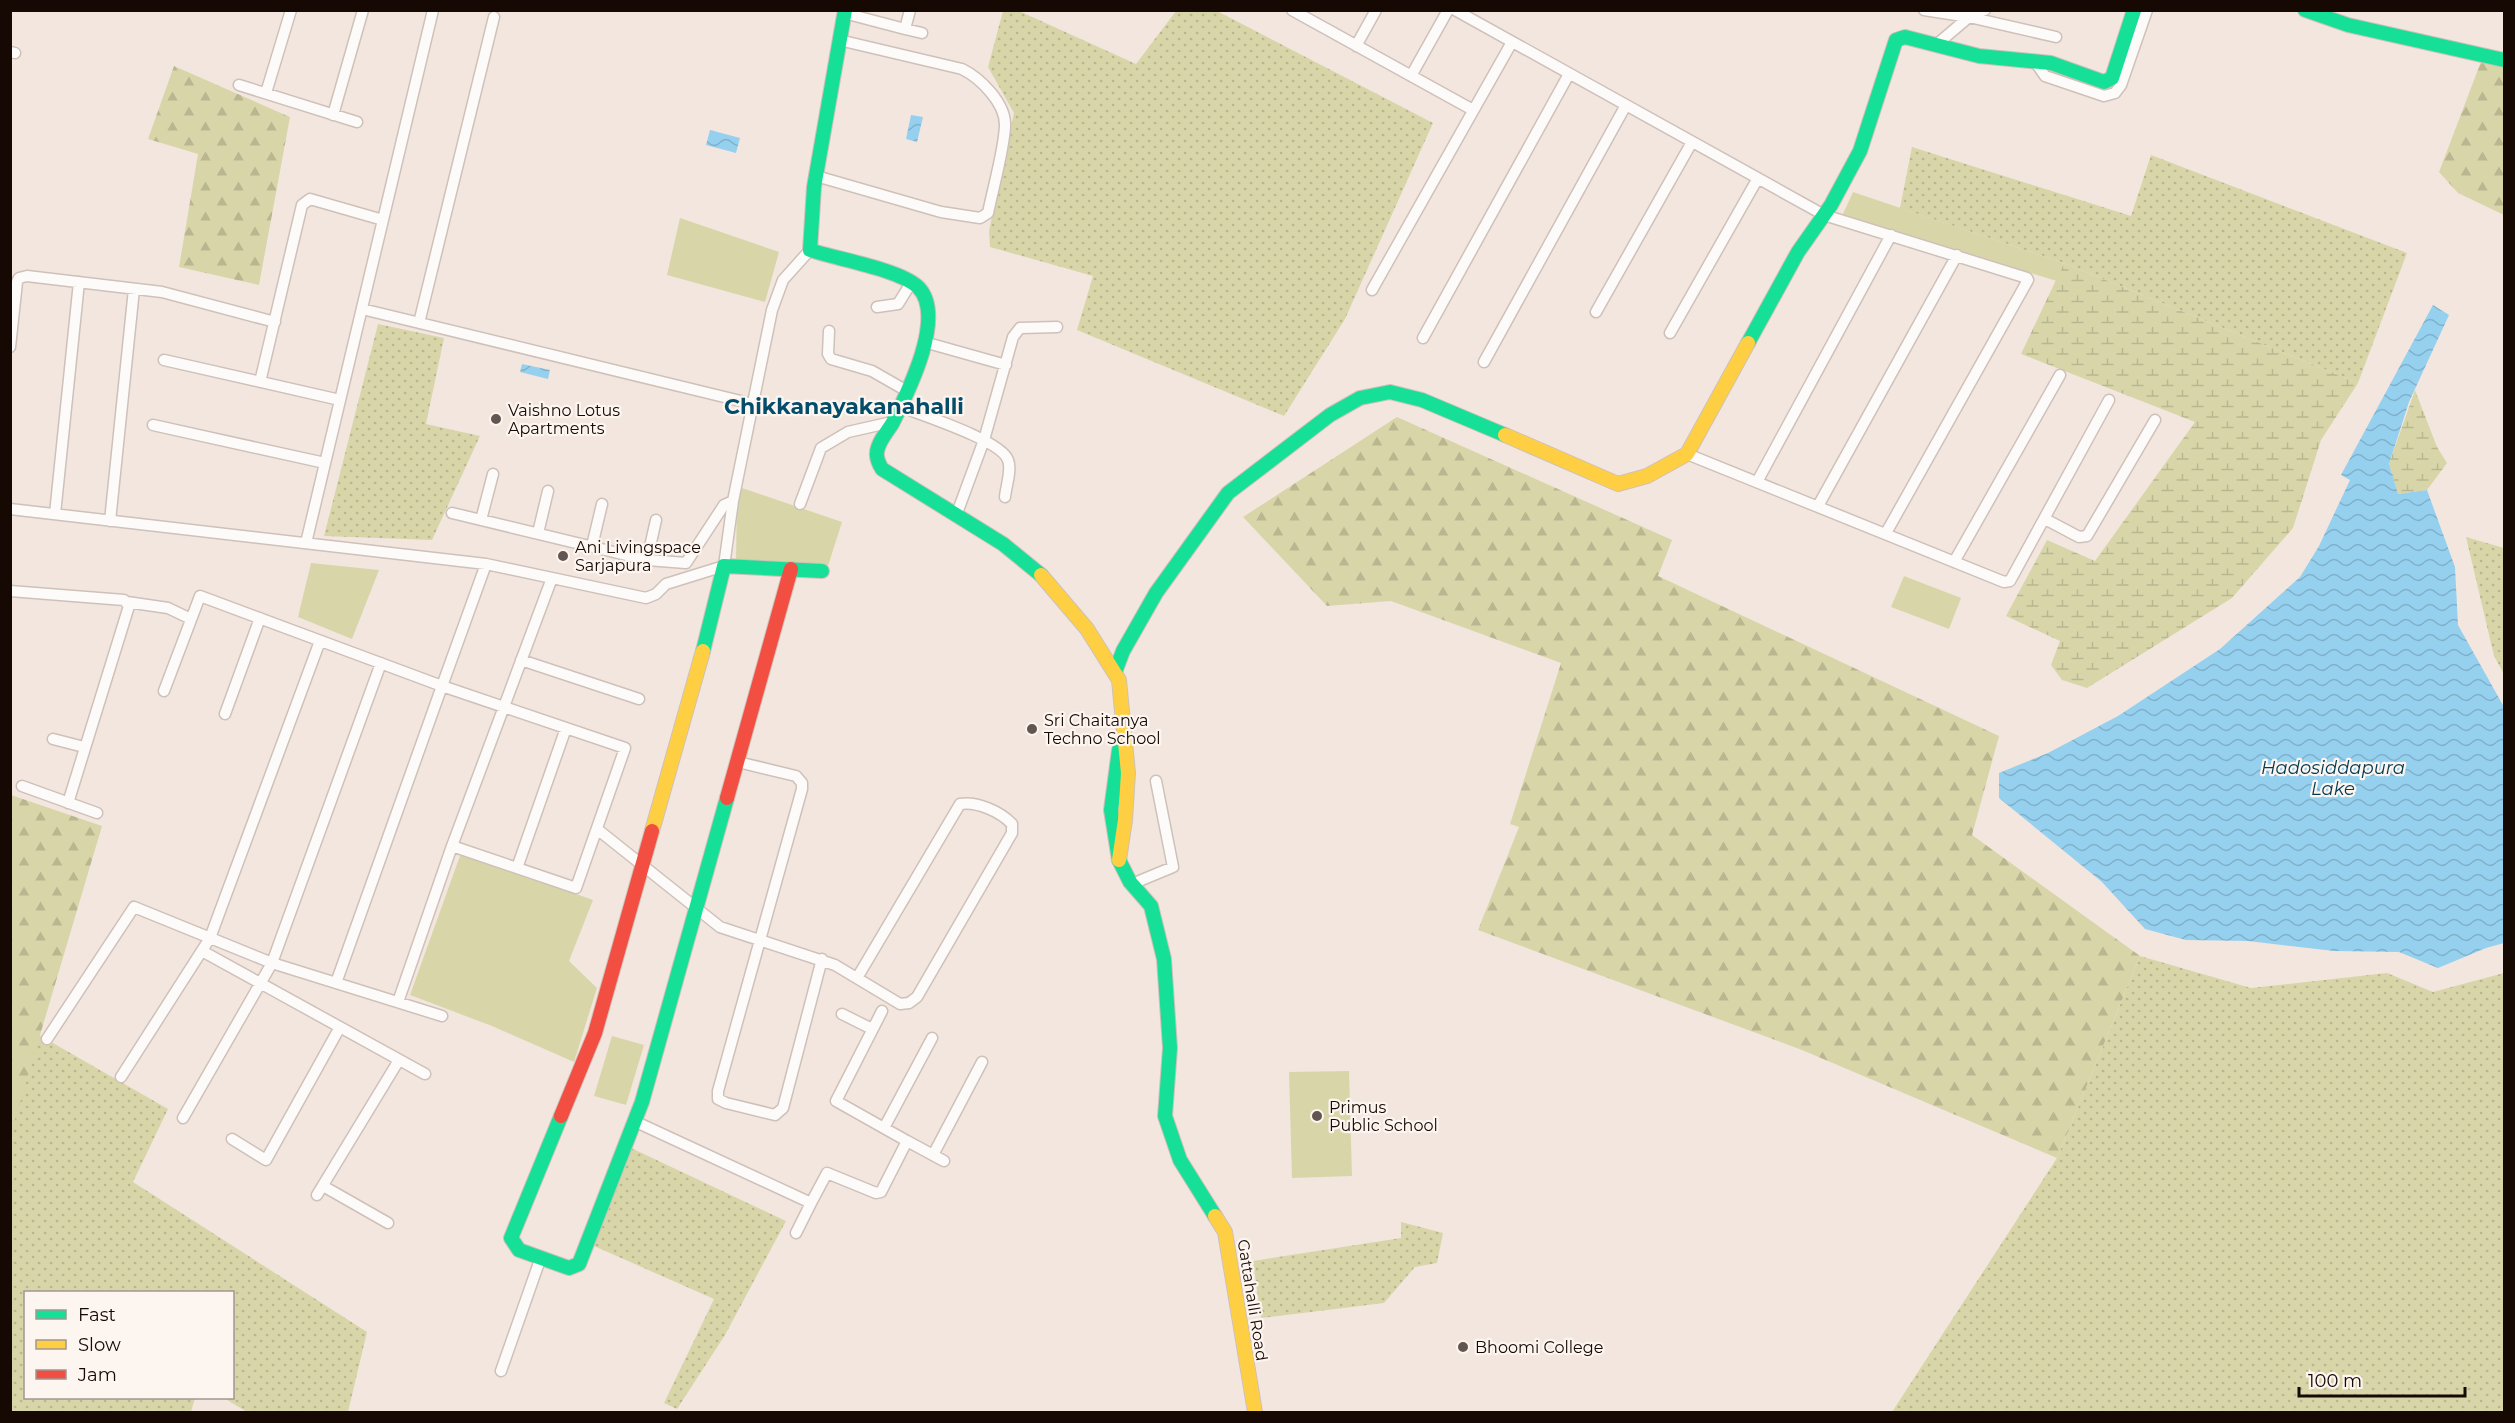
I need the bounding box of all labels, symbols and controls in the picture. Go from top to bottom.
district label: Chikkanayakanahalli [724,393,964,420]
place label: Vaishno Lotus Apartments [508,401,620,438]
marker: Vaishno Lotus Apartments [489,412,503,426]
place label: Ani Livingspace Sarjapura [575,538,701,575]
marker: Ani Livingspace Sarjapura [556,549,570,563]
place label: Sri Chaitanya Techno School [1044,711,1161,748]
marker: Sri Chaitanya Techno School [1025,722,1039,736]
water label: Hadosiddapura Lake [2261,757,2405,800]
place label: Primus Public School [1329,1098,1438,1135]
marker: Primus Public School [1310,1109,1324,1123]
street label: Gattahalli Road [1234,1238,1272,1362]
legend [24,1291,234,1399]
text: Fast [78,1304,116,1326]
text: Slow [78,1334,121,1356]
place label: Bhoomi College [1475,1338,1603,1357]
marker: Bhoomi College [1456,1340,1470,1354]
scale bar [2299,1360,2466,1398]
text: Jam [77,1364,117,1386]
text: 100 m [2308,1370,2362,1392]

